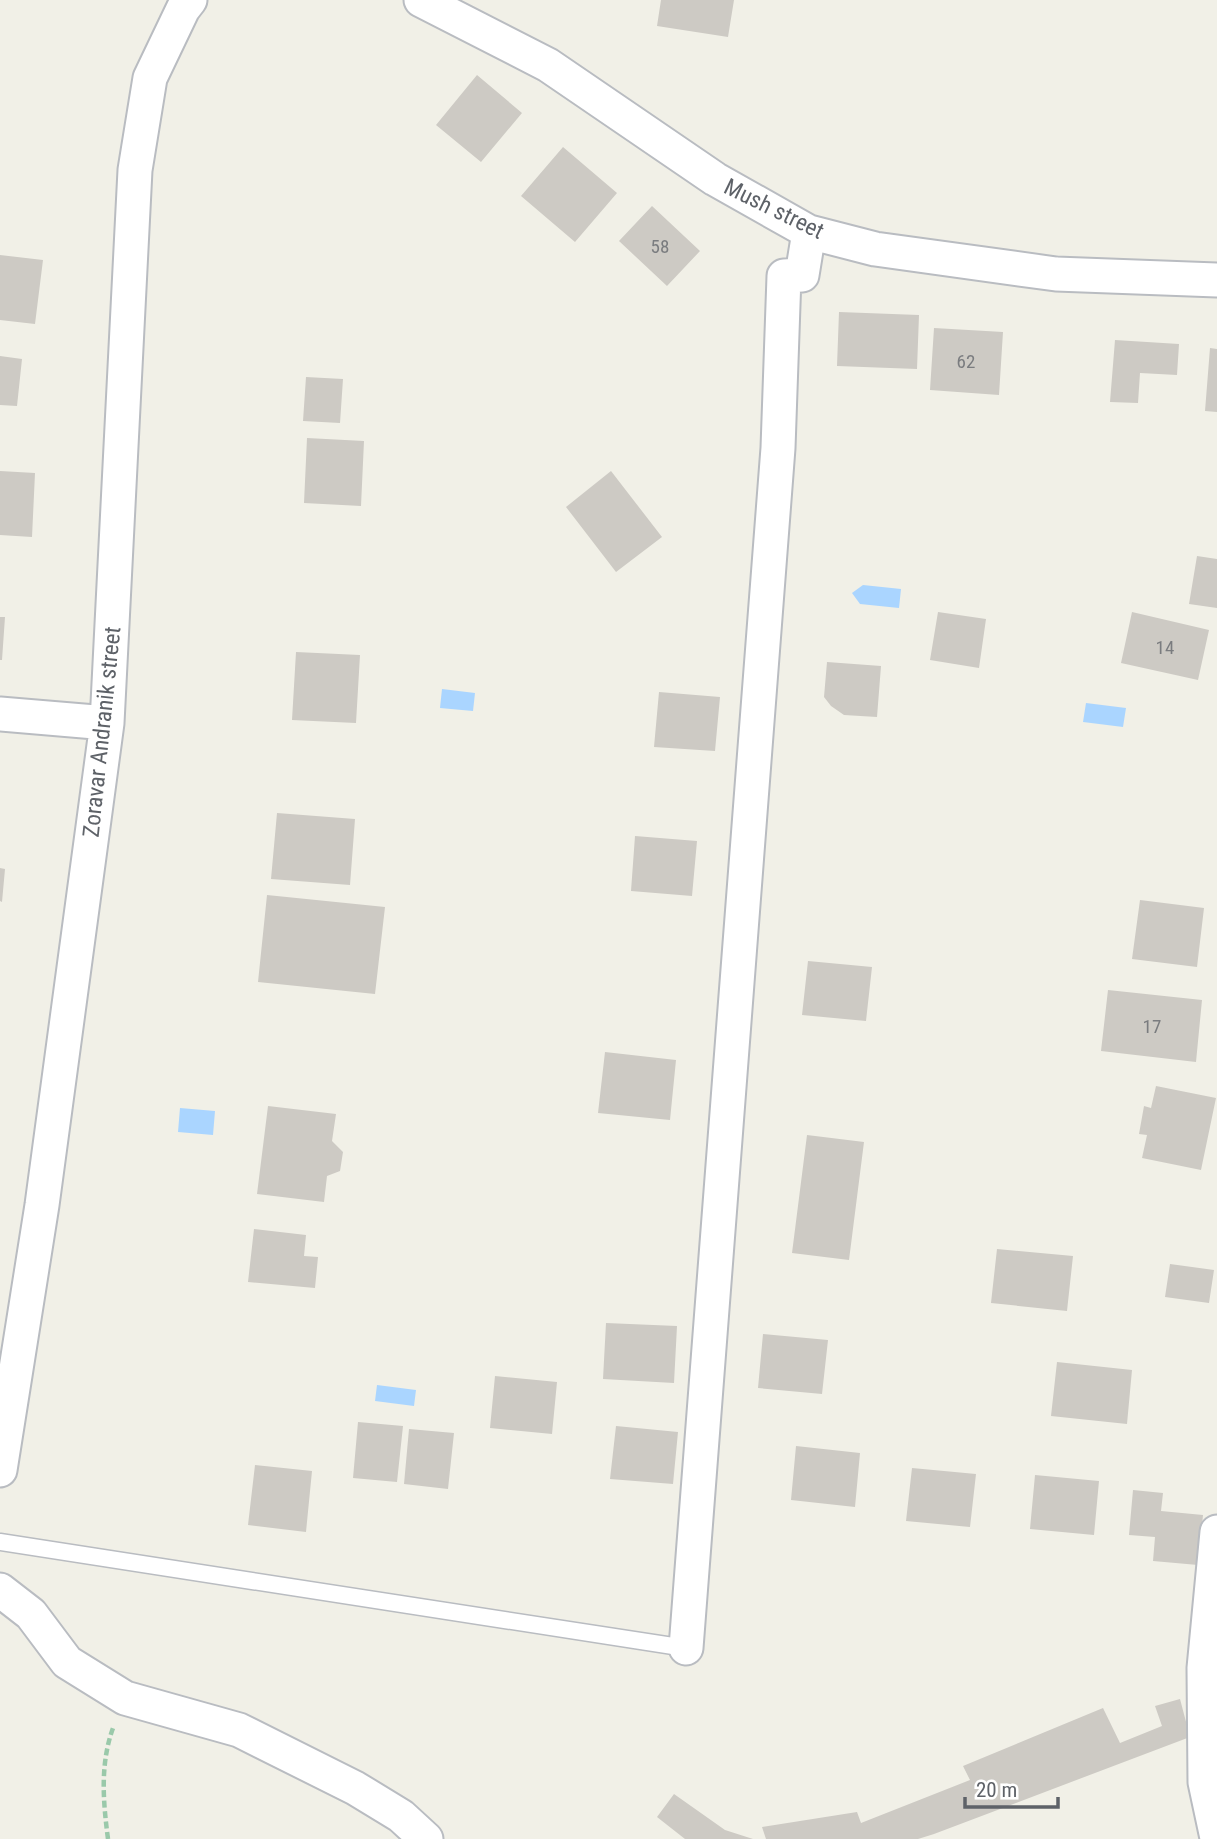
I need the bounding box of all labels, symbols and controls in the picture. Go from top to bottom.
street label: Mush street [720,173,828,245]
house number: 58 [651,235,669,258]
house number: 62 [957,350,975,373]
street label: Zoravar Andranik street [78,625,126,839]
house number: 14 [1156,636,1174,659]
house number: 17 [1143,1015,1161,1038]
scale bar [965,1766,1058,1810]
text: 20 m [976,1778,1017,1802]

